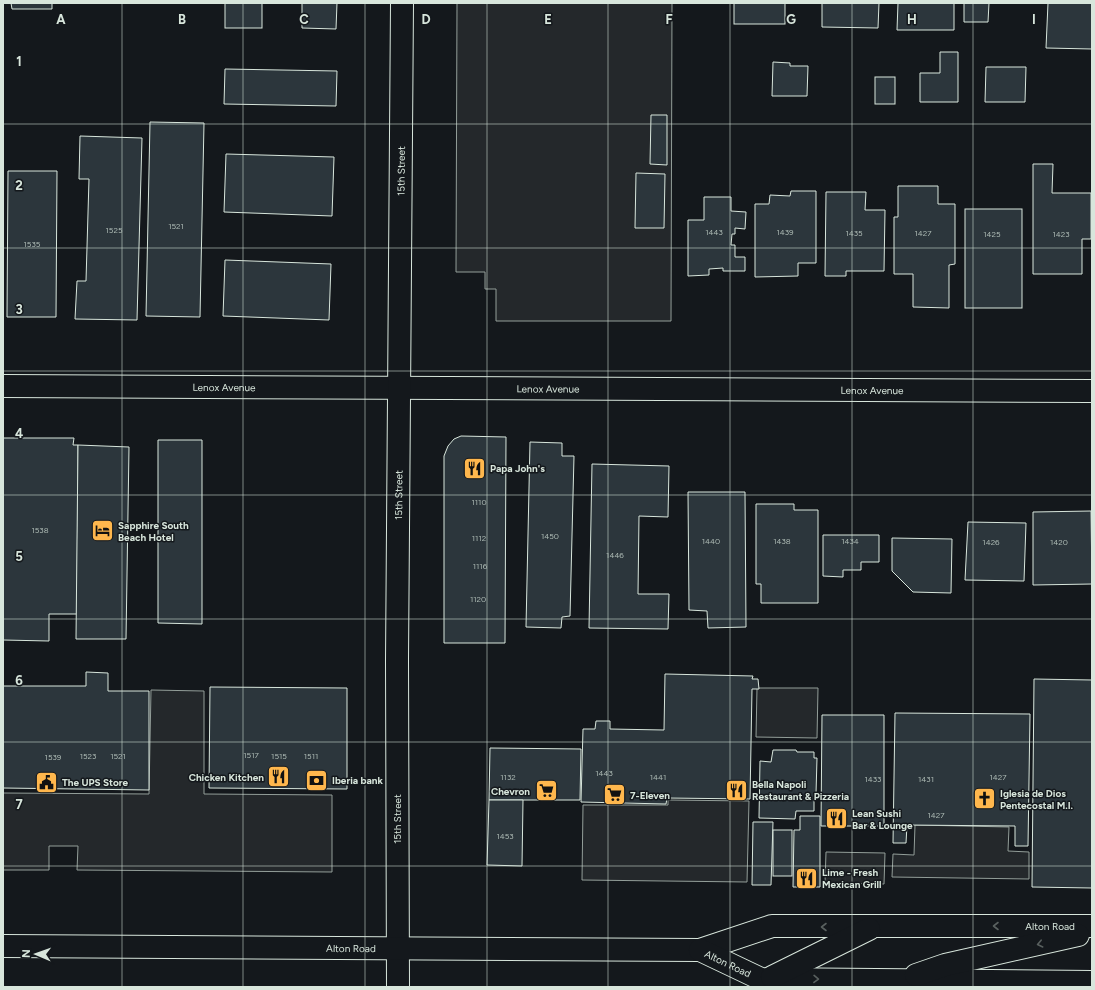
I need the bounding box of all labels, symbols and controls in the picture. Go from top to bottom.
text: A [56,12,66,27]
text: B [178,12,186,27]
text: C [299,12,309,27]
text: D [421,12,431,27]
text: E [544,12,552,27]
text: F [665,12,673,27]
text: G [786,12,796,27]
text: H [907,12,917,27]
text: I [1032,12,1036,27]
text: 1 [16,54,22,69]
street label: 15th Street [395,146,408,196]
text: 2 [15,178,23,193]
house number: 1521 [168,221,184,231]
house number: 1525 [106,225,123,235]
house number: 1443 [705,227,723,237]
house number: 1439 [776,227,794,237]
house number: 1435 [845,228,863,238]
house number: 1427 [914,228,932,238]
house number: 1425 [983,229,1001,239]
house number: 1423 [1052,229,1070,239]
house number: 1535 [24,239,41,249]
text: 3 [15,302,23,317]
street label: Lenox Avenue [192,381,256,394]
street label: Lenox Avenue [516,382,580,396]
street label: Lenox Avenue [840,384,904,397]
text: 4 [15,426,23,441]
restaurant icon: Papa John's [462,455,488,481]
place label: Papa John's [490,462,545,475]
street label: 15th Street [392,470,405,520]
house number: 1110 [471,497,487,507]
hotel icon: Sapphire South Beach Hotel [89,518,115,544]
place label: Sapphire South Beach Hotel [118,519,189,544]
house number: 1538 [31,525,49,535]
house number: 1450 [541,531,559,541]
house number: 1112 [472,533,486,543]
house number: 1440 [702,536,720,546]
house number: 1438 [773,536,791,546]
house number: 1434 [841,536,859,546]
house number: 1426 [982,537,1000,547]
house number: 1420 [1050,537,1068,547]
text: 5 [15,549,23,564]
house number: 1446 [606,550,624,560]
house number: 1116 [473,561,488,571]
house number: 1120 [470,594,486,604]
text: 6 [15,673,23,688]
house number: 1517 [243,750,259,760]
house number: 1523 [80,751,96,761]
house number: 1521 [110,751,126,761]
house number: 1515 [271,751,287,761]
house number: 1511 [304,751,318,761]
house number: 1539 [45,752,62,762]
restaurant icon: Chicken Kitchen [266,764,292,790]
bank icon: Iberia bank [304,767,330,793]
house number: 1443 [595,768,613,778]
public building icon: The UPS Store [33,769,59,795]
place label: Chicken Kitchen [189,771,264,784]
house number: 1132 [500,772,516,782]
house number: 1441 [650,772,666,782]
house number: 1427 [989,772,1007,782]
place label: Iberia bank [332,774,383,787]
house number: 1433 [865,774,881,784]
house number: 1431 [918,774,934,784]
place label: The UPS Store [62,776,129,789]
restaurant icon: Bella Napoli Restaurant & Pizzeria [724,777,750,803]
supermarket icon: Chevron [533,778,559,804]
place label: Bella Napoli Restaurant & Pizzeria [752,778,849,803]
supermarket icon: 7-Eleven [602,782,628,808]
place label: Chevron [491,785,530,798]
church icon: Iglesia de Dios Pentecostal M.I. [972,786,998,812]
place label: Iglesia de Dios Pentecostal M.I. [1000,787,1074,812]
place label: 7-Eleven [630,789,670,802]
street label: 15th Street [391,794,404,844]
text: 7 [15,797,23,812]
restaurant icon: Lean Sushi Bar & Lounge [823,806,849,832]
place label: Lean Sushi Bar & Lounge [852,807,913,832]
house number: 1427 [927,810,945,820]
house number: 1453 [496,831,514,841]
restaurant icon: Lime - Fresh Mexican Grill [794,865,820,891]
place label: Lime - Fresh Mexican Grill [822,866,882,891]
street label: Alton Road [1025,920,1075,933]
one-way arrow [993,922,999,930]
one-way arrow [821,923,827,931]
north arrow [16,934,56,974]
one-way arrow [1037,939,1044,948]
street label: Alton Road [326,942,376,955]
street label: Alton Road [703,947,753,980]
text: N [20,949,33,958]
one-way arrow [813,975,819,984]

